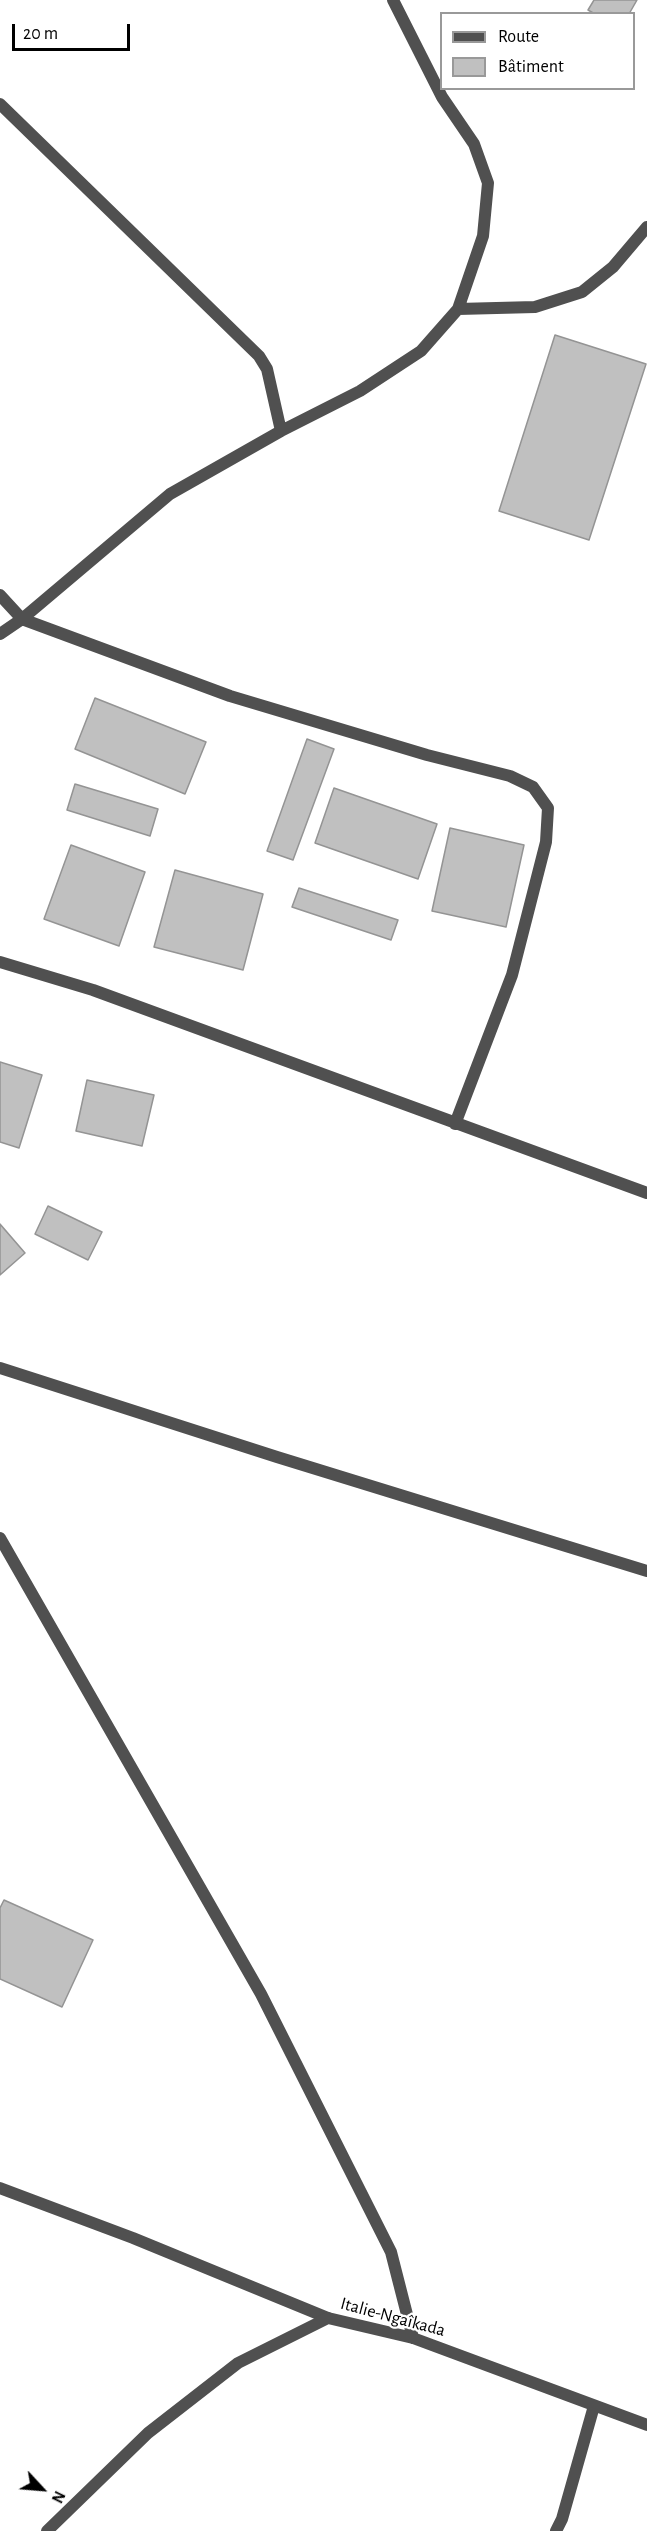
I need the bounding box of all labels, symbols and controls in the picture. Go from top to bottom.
scale bar [15,12,134,50]
legend [440,12,635,90]
text: 20 m [23,25,58,43]
text: Route [498,28,539,46]
text: Bâtiment [498,58,564,76]
street label: Italie-Ngaîkada [338,2293,448,2341]
north arrow [12,2459,72,2519]
text: N [49,2488,68,2505]

